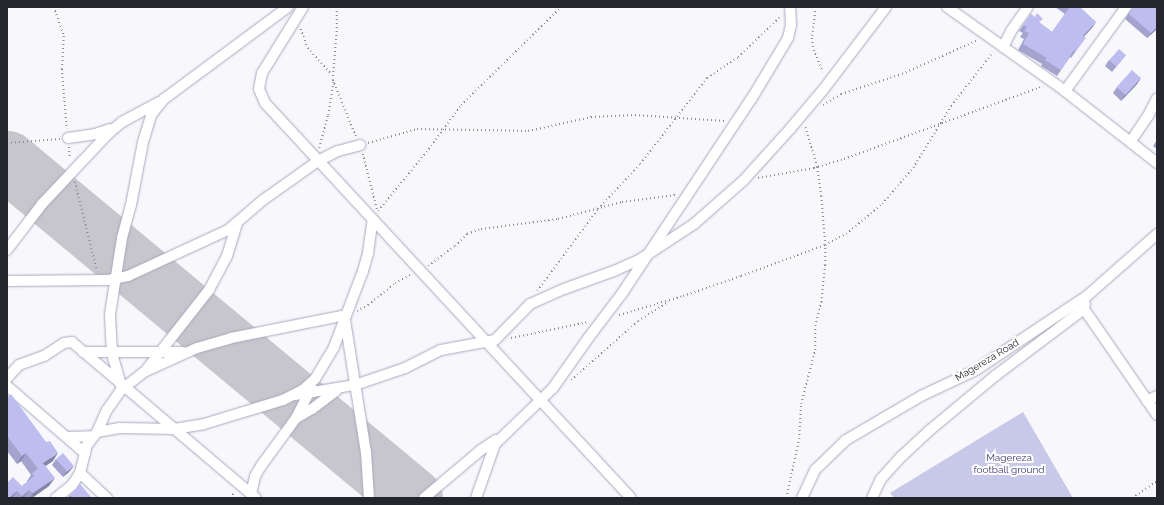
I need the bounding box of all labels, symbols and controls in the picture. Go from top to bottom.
street label: Magereza Road [953,336,1021,384]
park label: Magereza football ground [973,451,1045,474]

